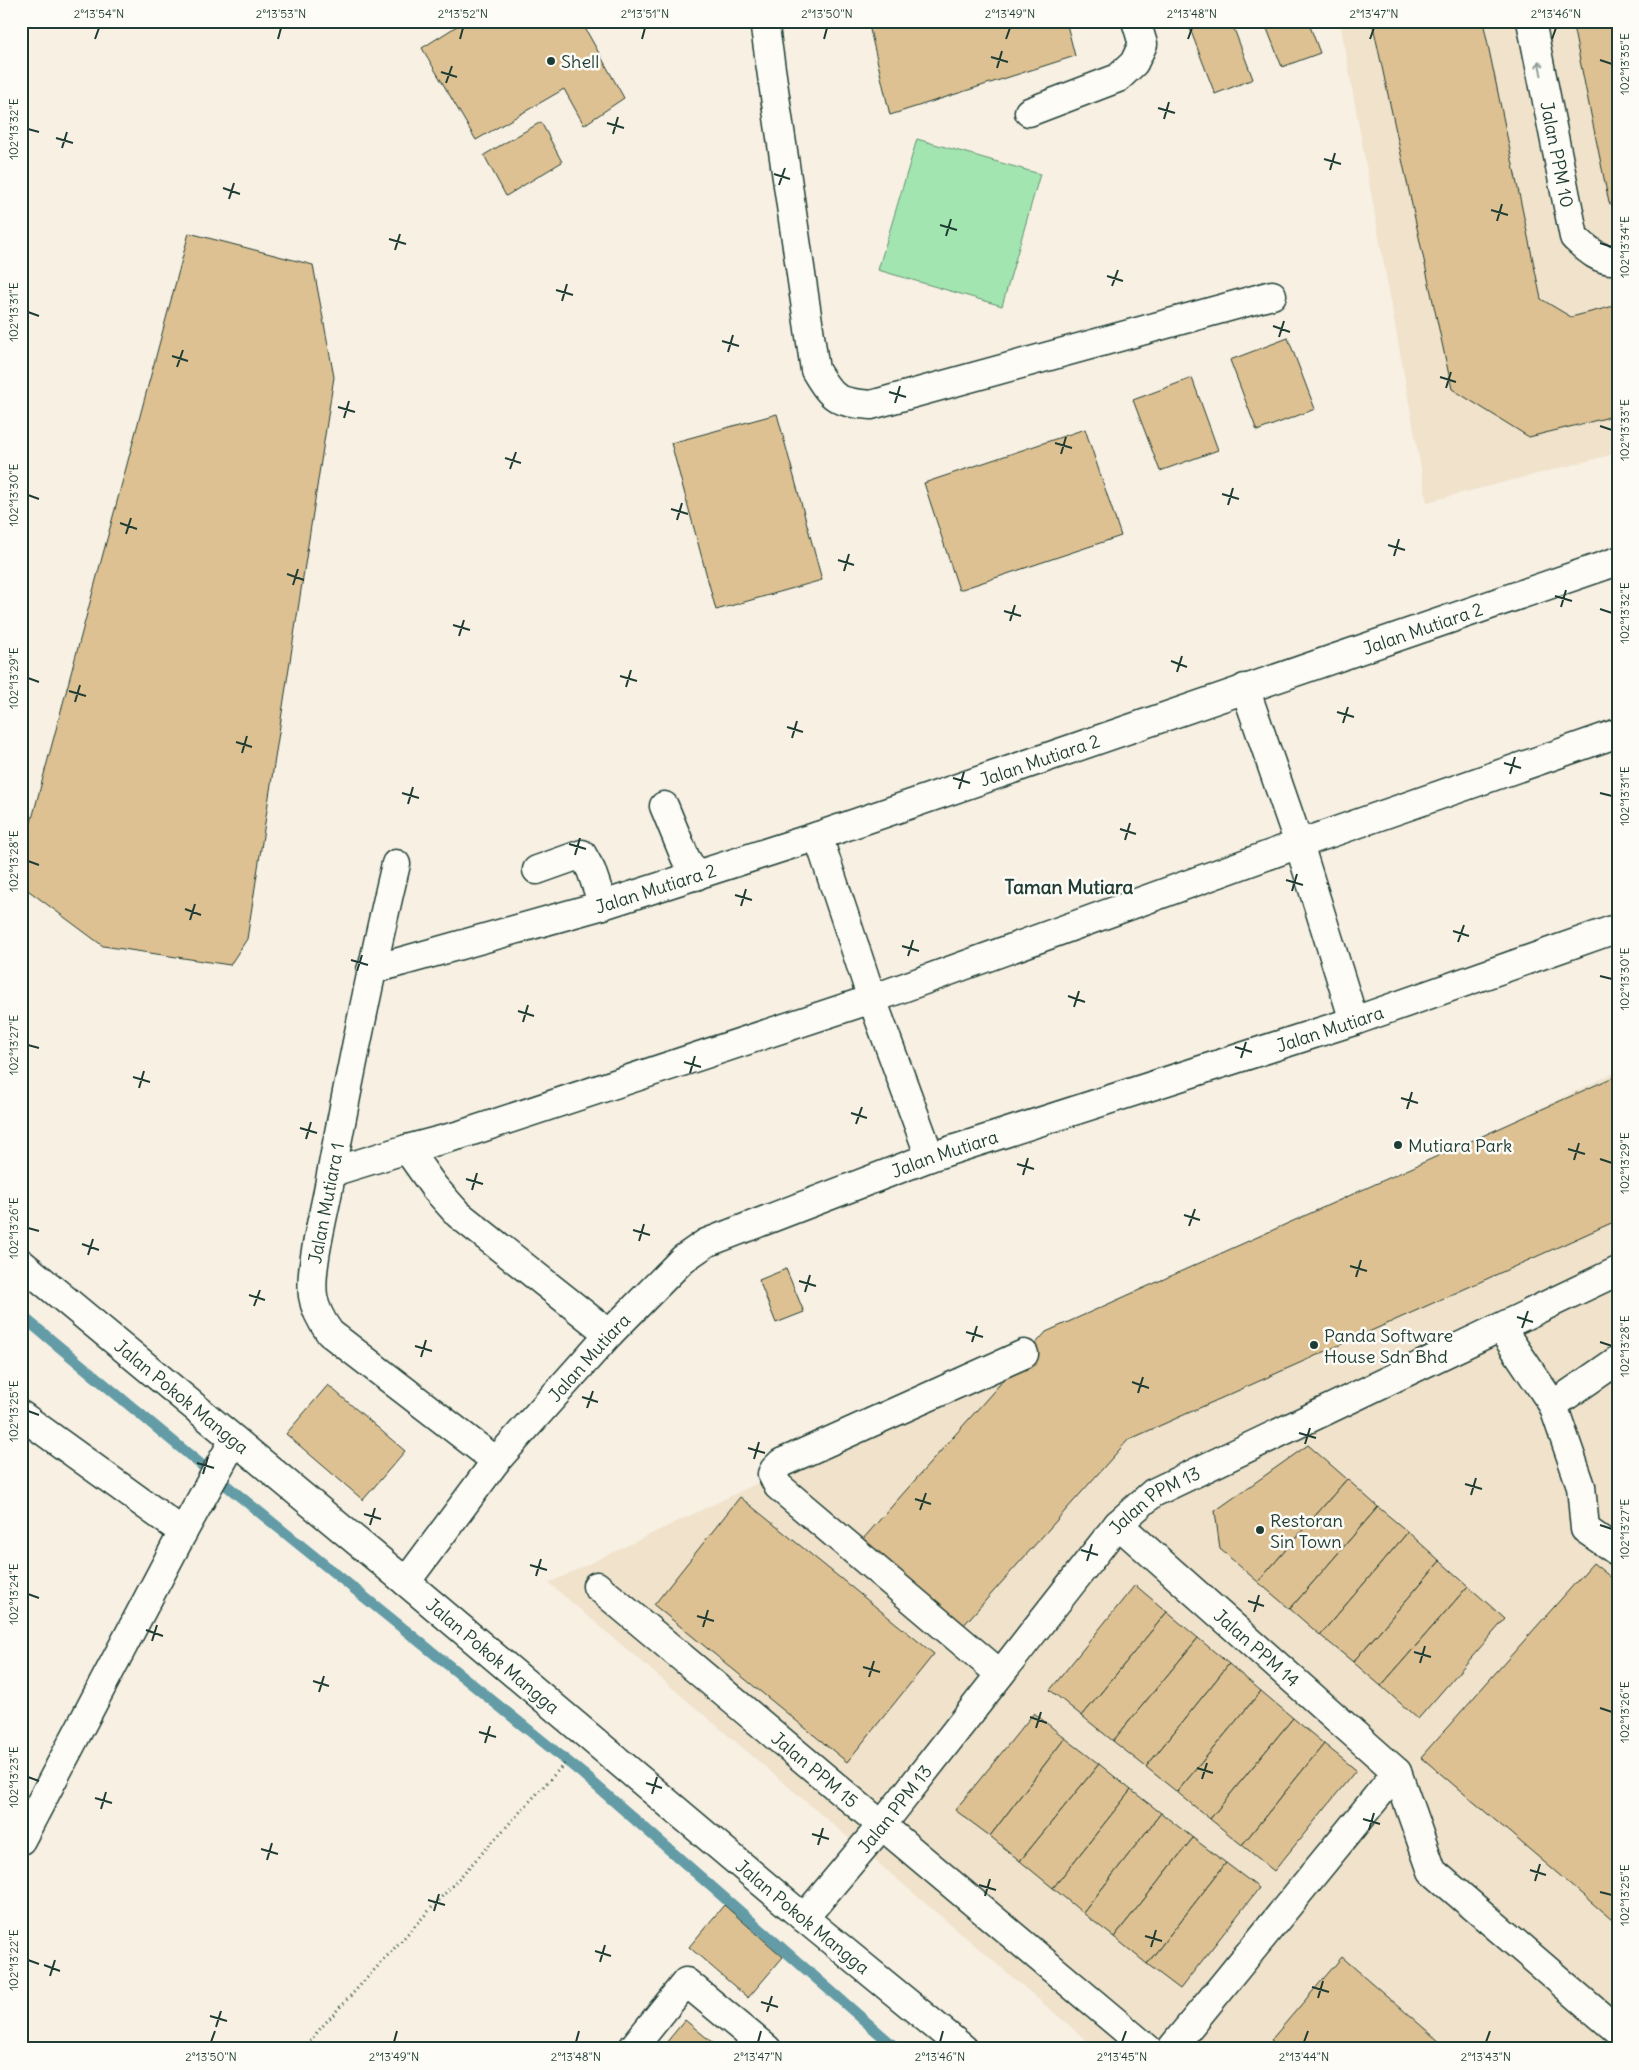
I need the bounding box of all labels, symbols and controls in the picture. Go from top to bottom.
text: 2°13'54"N [74,6,124,21]
text: 2°13'53"N [256,6,306,21]
text: 2°13'52"N [438,6,488,21]
text: 2°13'51"N [621,6,669,21]
text: 2°13'50"N [801,6,853,21]
text: 2°13'49"N [985,6,1035,21]
text: 2°13'48"N [1167,6,1217,21]
text: 2°13'47"N [1349,6,1399,21]
text: 2°13'46"N [1531,6,1581,21]
text: 102°13'35"E [1617,33,1632,95]
place label: Shell [561,50,599,73]
marker: Shell [545,55,557,67]
one-way arrow [1535,60,1545,76]
text: 102°13'32"E [6,98,21,160]
street label: Jalan PPM 10 [1536,99,1579,210]
text: 102°13'34"E [1617,216,1632,278]
text: 102°13'31"E [6,282,21,342]
text: 102°13'33"E [1617,399,1632,461]
text: 102°13'30"E [6,464,21,526]
text: 102°13'32"E [1617,582,1632,644]
street label: Jalan Mutiara 2 [1359,597,1486,659]
text: 102°13'29"E [6,647,21,709]
street label: Jalan Mutiara 2 [976,729,1103,791]
text: 102°13'31"E [1617,766,1632,826]
text: 102°13'28"E [6,830,21,892]
street label: Jalan Mutiara 2 [593,858,719,918]
district label: Taman Mutiara [1005,875,1134,899]
text: 102°13'30"E [1617,948,1632,1010]
street label: Jalan Mutiara [1273,1000,1386,1057]
text: 102°13'27"E [6,1015,21,1075]
street label: Jalan Mutiara [888,1125,1001,1182]
text: 102°13'29"E [1617,1132,1632,1194]
place label: Mutiara Park [1408,1134,1512,1157]
marker: Mutiara Park [1392,1139,1404,1151]
street label: Jalan Mutiara 1 [303,1141,349,1265]
text: 102°13'26"E [6,1197,21,1259]
street label: Jalan Mutiara [543,1308,635,1406]
text: 102°13'28"E [1617,1315,1632,1377]
place label: Panda Software House Sdn Bhd [1324,1324,1453,1368]
street label: Jalan Pokok Mangga [110,1334,254,1459]
marker: Panda Software House Sdn Bhd [1308,1339,1320,1351]
text: 102°13'25"E [6,1380,21,1442]
street label: Jalan PPM 13 [1103,1461,1204,1538]
text: 102°13'27"E [1617,1499,1632,1559]
place label: Restoran Sin Town [1270,1509,1343,1553]
marker: Restoran Sin Town [1254,1524,1266,1536]
text: 102°13'24"E [6,1563,21,1625]
street label: Jalan Pokok Mangga [422,1593,564,1718]
street label: Jalan PPM 14 [1210,1604,1304,1692]
text: 102°13'26"E [1617,1681,1632,1743]
street label: Jalan PPM 15 [767,1726,863,1812]
text: 102°13'23"E [6,1746,21,1808]
street label: Jalan PPM 13 [852,1760,937,1857]
street label: Jalan Pokok Mangga [731,1854,875,1979]
text: 102°13'25"E [1617,1864,1632,1926]
text: 102°13'22"E [6,1929,21,1991]
text: 2°13'50"N [185,2049,237,2064]
text: 2°13'49"N [369,2049,419,2064]
text: 2°13'48"N [551,2049,601,2064]
text: 2°13'47"N [733,2049,783,2064]
text: 2°13'46"N [915,2049,965,2064]
text: 2°13'45"N [1097,2049,1147,2064]
text: 2°13'44"N [1279,2049,1329,2064]
text: 2°13'43"N [1461,2049,1511,2064]

